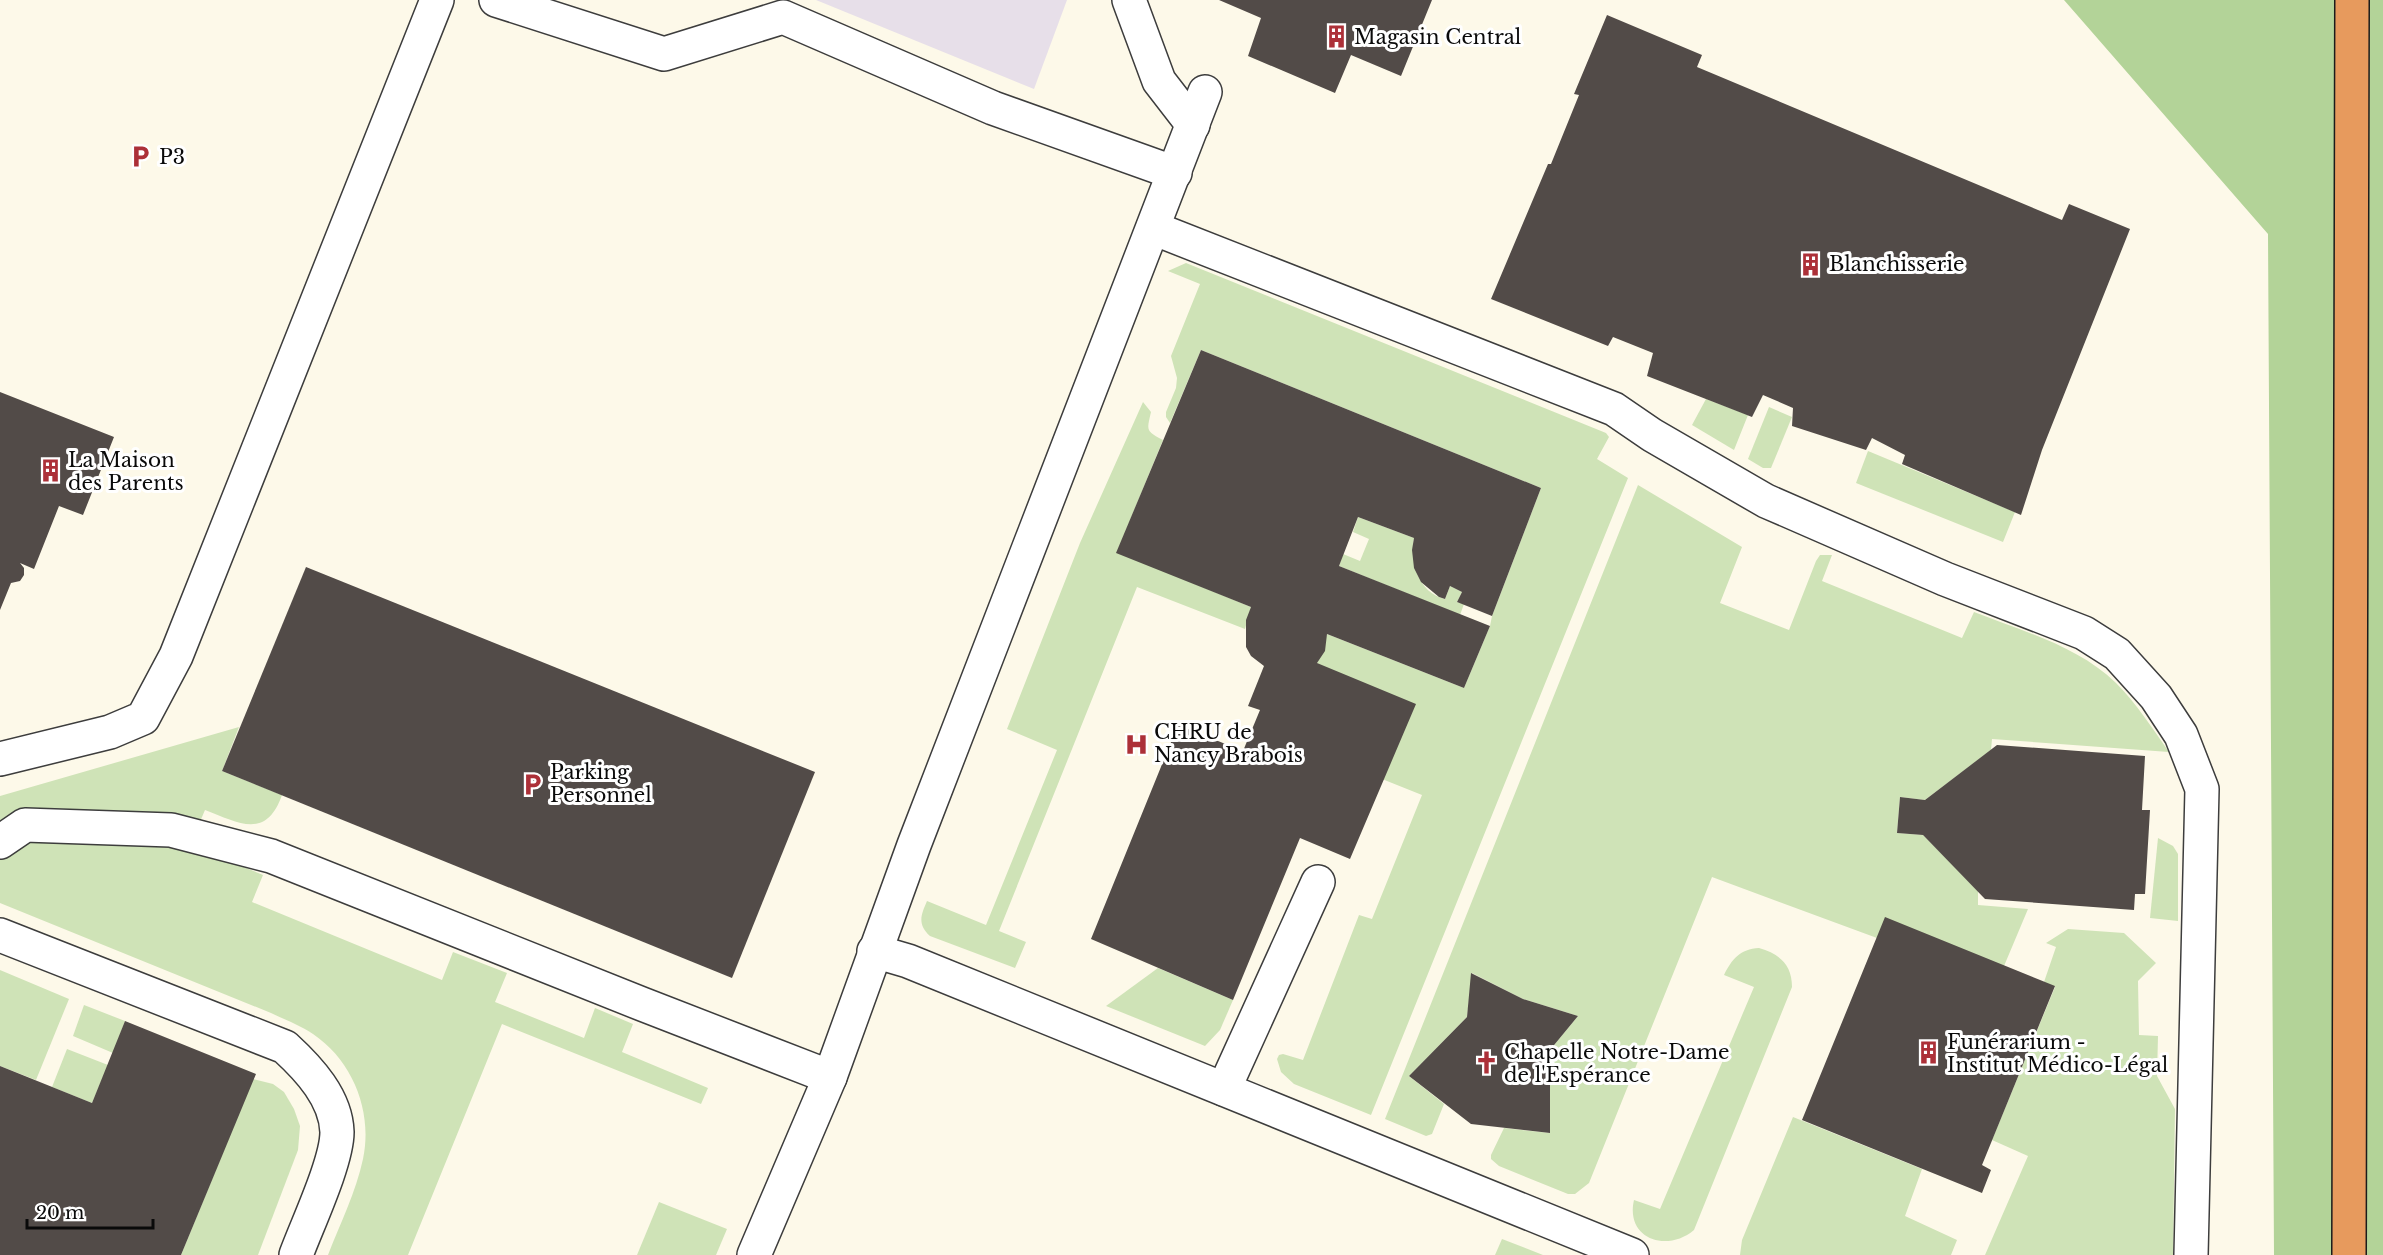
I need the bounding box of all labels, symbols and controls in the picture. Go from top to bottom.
building icon: Magasin Central [1323,24,1349,50]
place label: Magasin Central [1354,25,1521,49]
parking icon: P3 [128,144,154,170]
place label: P3 [159,145,185,169]
building icon: Blanchisserie [1798,251,1824,277]
place label: Blanchisserie [1829,252,1964,276]
place label: La Maison des Parents [68,448,184,495]
building icon: La Maison des Parents [37,458,63,484]
place label: CHRU de Nancy Brabois [1154,720,1303,767]
hospital icon: CHRU de Nancy Brabois [1123,731,1149,757]
place label: Parking Personnel [550,760,652,807]
parking icon: Parking Personnel [519,771,545,797]
place label: Funérarium - Institut Médico-Légal [1947,1030,2168,1077]
place label: Chapelle Notre-Dame de l'Espérance [1504,1040,1730,1087]
building icon: Funérarium - Institut Médico-Légal [1916,1040,1942,1066]
church icon: Chapelle Notre-Dame de l'Espérance [1473,1050,1499,1076]
scale bar [27,1192,153,1230]
text: 20 m [36,1202,84,1224]

